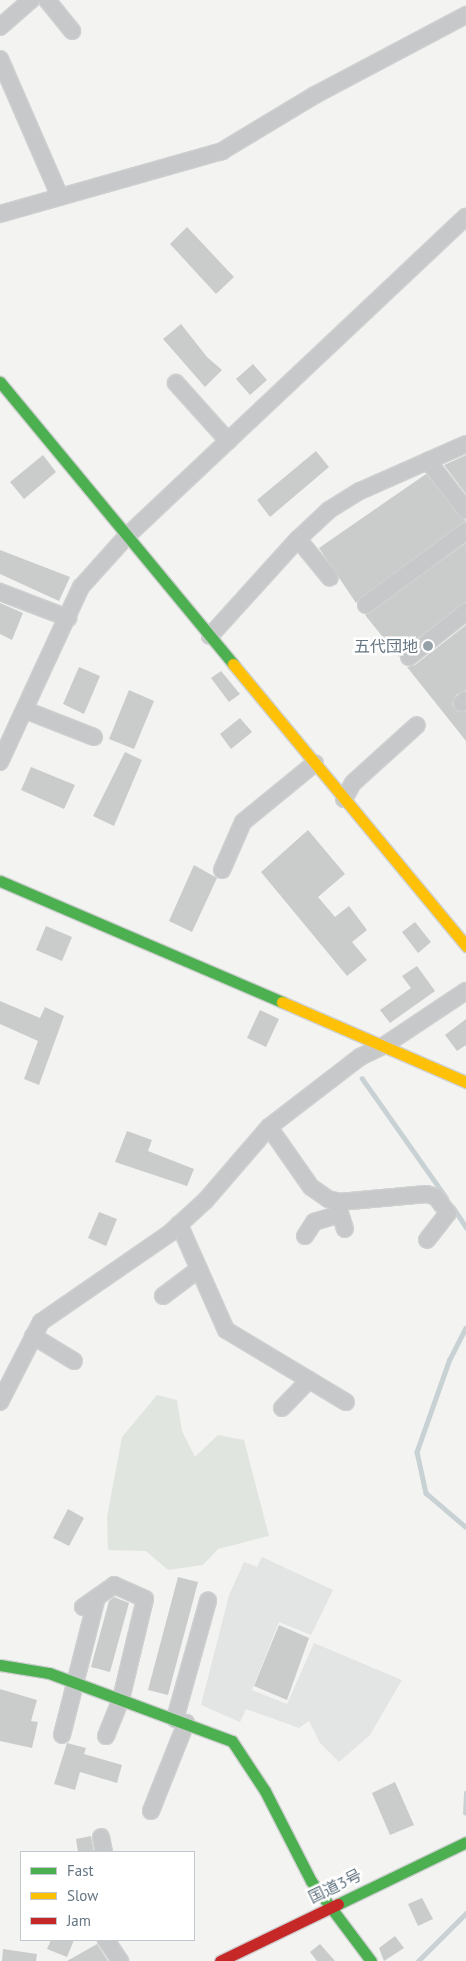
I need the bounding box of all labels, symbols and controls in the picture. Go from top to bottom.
place label: 五代団地 [354,636,418,656]
marker: 五代団地 [422,640,434,652]
legend [20,1851,195,1941]
text: Fast [67,1861,94,1880]
street label: 国道3号 [305,1865,365,1907]
text: Slow [67,1886,98,1905]
text: Jam [67,1911,91,1930]

